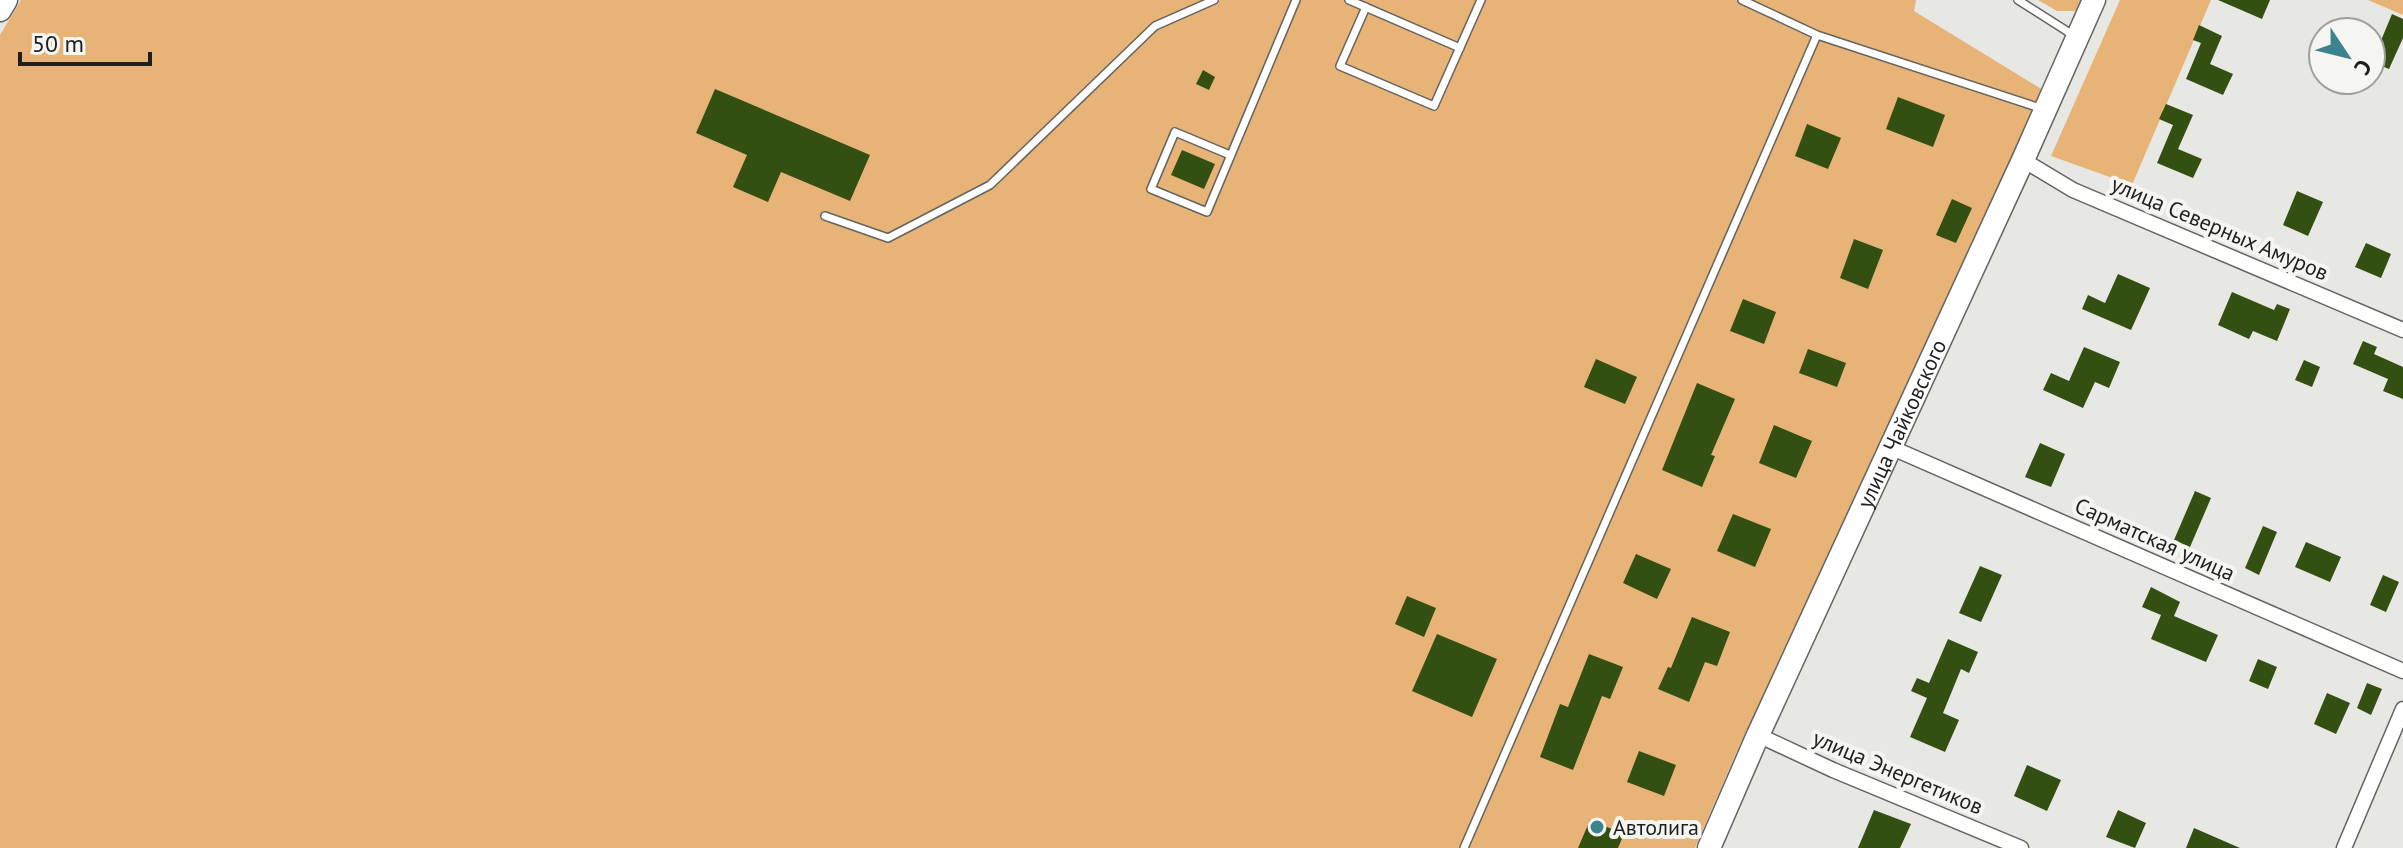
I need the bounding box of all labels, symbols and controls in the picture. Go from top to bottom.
scale bar [20,16,150,66]
north arrow [2307,16,2387,96]
text: 50 m [32,28,84,59]
text: С [2348,54,2378,81]
street label: улица Северных Амуров [2107,170,2333,286]
street label: улица Чайковского [1851,335,1952,513]
street label: Сарматская улица [2070,491,2240,587]
street label: улица Энергетиков [1809,724,1987,820]
place label: Автолига [1613,813,1699,841]
marker: Автолига [1588,818,1606,836]

